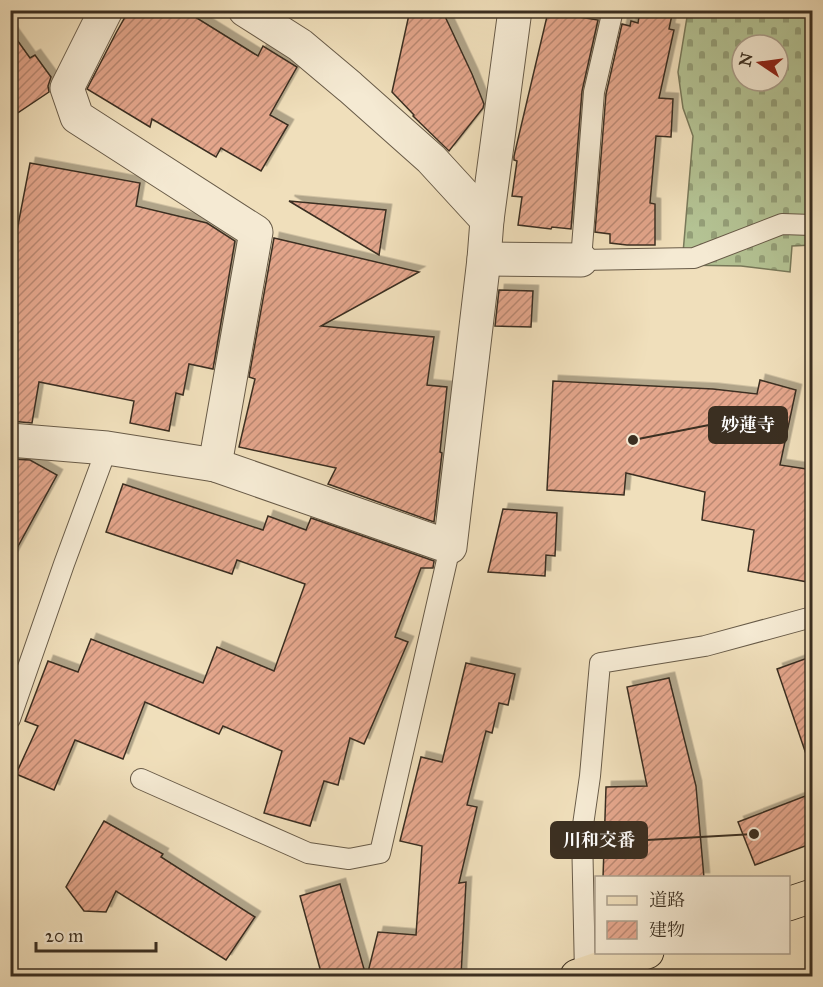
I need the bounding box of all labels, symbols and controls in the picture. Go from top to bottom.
north arrow [730,33,790,93]
text: N [735,51,757,68]
callout: 妙蓮寺 [709,407,787,443]
text: 妙蓮寺 [721,414,775,436]
callout: 川和交番 [551,822,647,858]
text: 川和交番 [563,829,635,851]
legend [595,876,790,954]
text: 道路 [649,889,685,911]
scale bar [36,915,156,953]
text: 建物 [649,919,685,941]
text: 20 m [45,925,83,947]

